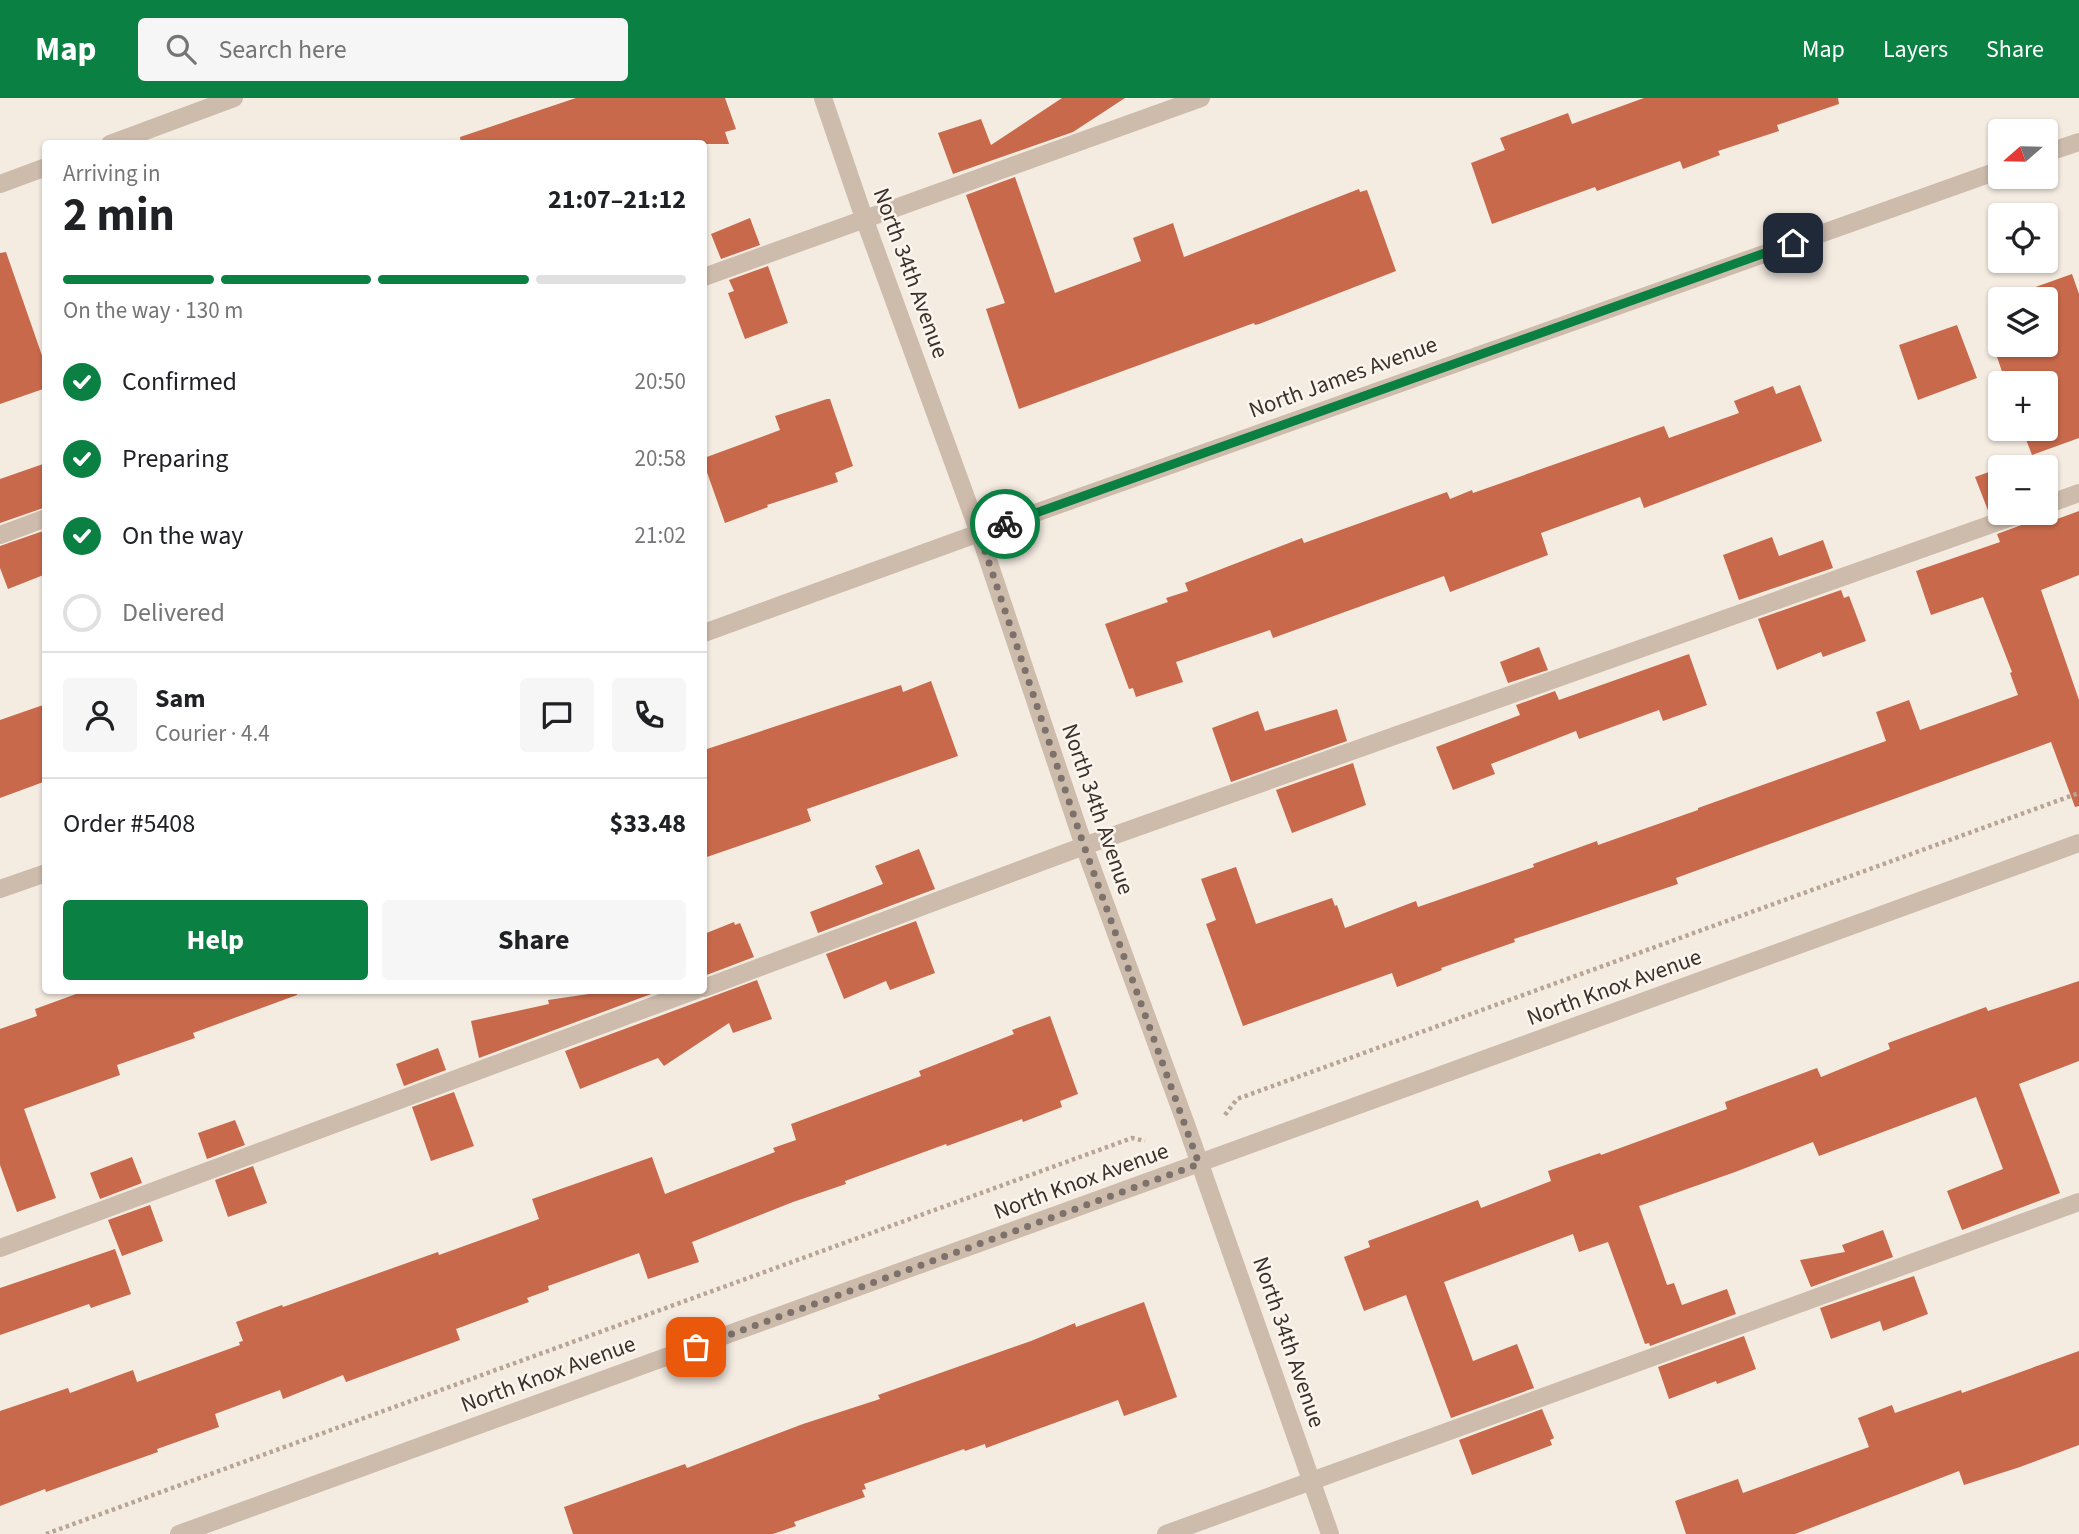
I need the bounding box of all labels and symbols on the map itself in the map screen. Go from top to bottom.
north arrow [1988,119,2058,189]
street label: North 34th Avenue [865,183,957,363]
pin [1763,213,1823,273]
street label: North James Avenue [1244,328,1442,426]
courier [970,489,1040,559]
street label: North 34th Avenue [1053,719,1143,899]
street label: North Knox Avenue [1522,940,1706,1034]
street label: North Knox Avenue [989,1134,1173,1228]
street label: North 34th Avenue [1244,1252,1334,1432]
pin [666,1317,726,1377]
street label: North Knox Avenue [456,1327,640,1421]

